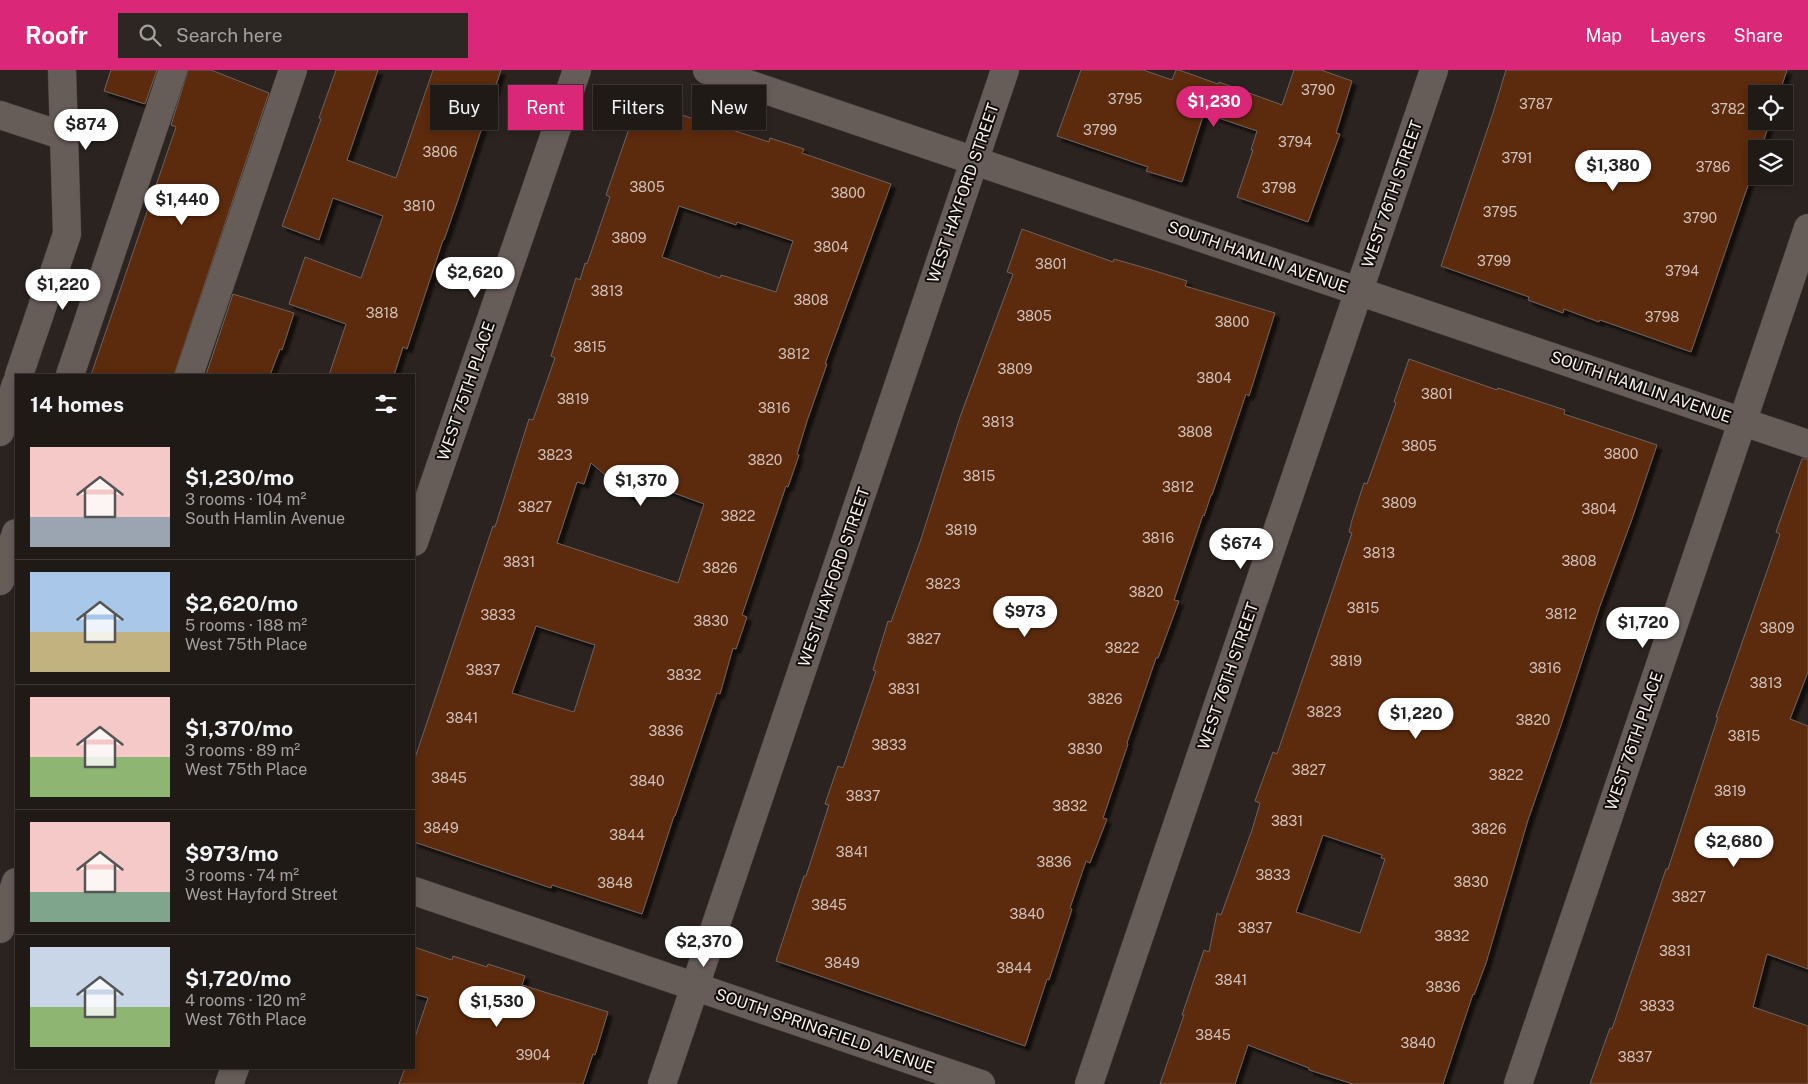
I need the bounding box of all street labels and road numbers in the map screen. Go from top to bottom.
street label: WEST HAYFORD STREET [923,100,1003,285]
street label: WEST 76TH STREET [1358,117,1426,270]
street label: SOUTH HAMLIN AVENUE [1165,217,1351,297]
street label: WEST 75TH PLACE [433,319,499,463]
street label: SOUTH HAMLIN AVENUE [1548,347,1734,427]
street label: WEST HAYFORD STREET [794,484,874,669]
street label: WEST 76TH STREET [1194,599,1262,752]
street label: WEST 76TH PLACE [1601,669,1667,813]
street label: SOUTH SPRINGFIELD AVENUE [713,984,937,1078]

